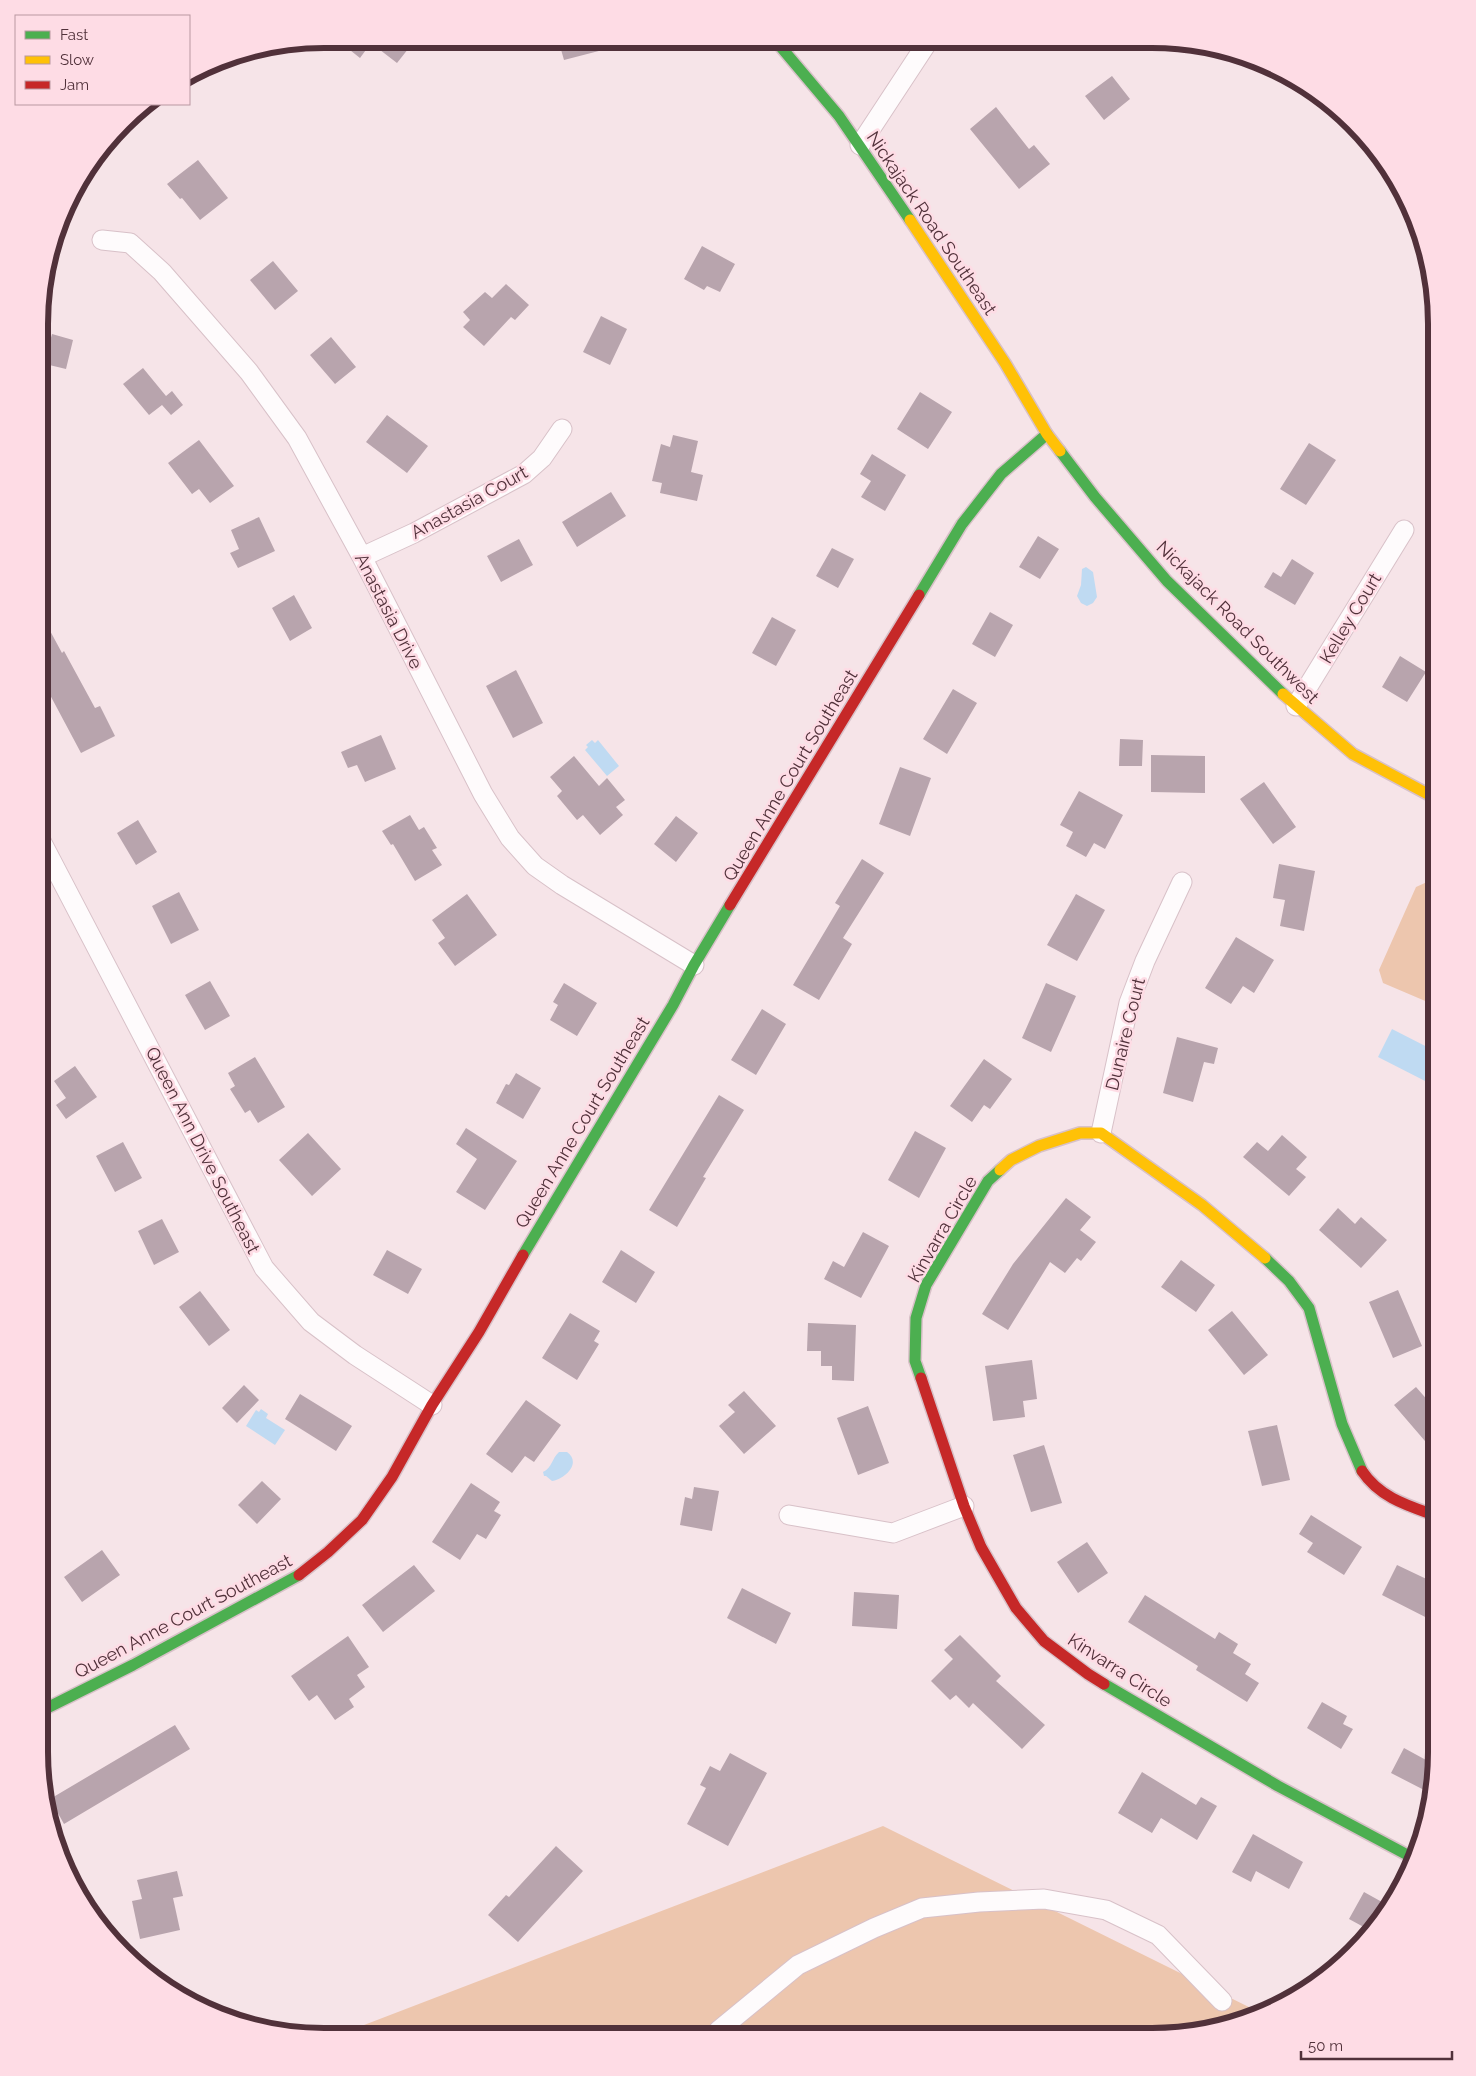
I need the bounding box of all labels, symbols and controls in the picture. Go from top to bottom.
legend [15,15,190,105]
text: Fast [60,26,88,44]
text: Slow [60,51,94,69]
text: Jam [60,76,89,94]
street label: Nickajack Road Southeast [863,127,1001,319]
street label: Anastasia Court [407,461,531,543]
street label: Nickajack Road Southwest [1152,536,1324,708]
street label: Anastasia Drive [351,550,427,673]
street label: Kelley Court [1315,569,1385,667]
street label: Queen Anne Court Southeast [718,666,862,884]
street label: Dunaire Court [1101,976,1149,1092]
street label: Queen Anne Court Southeast [510,1013,654,1231]
street label: Queen Ann Drive Southeast [142,1043,264,1257]
street label: Kinvarra Circle [903,1172,981,1286]
street label: Queen Anne Court Southeast [71,1550,295,1682]
street label: Kinvarra Circle [1064,1629,1176,1712]
scale bar [1301,2028,1452,2060]
text: 50 m [1308,2037,1343,2055]

